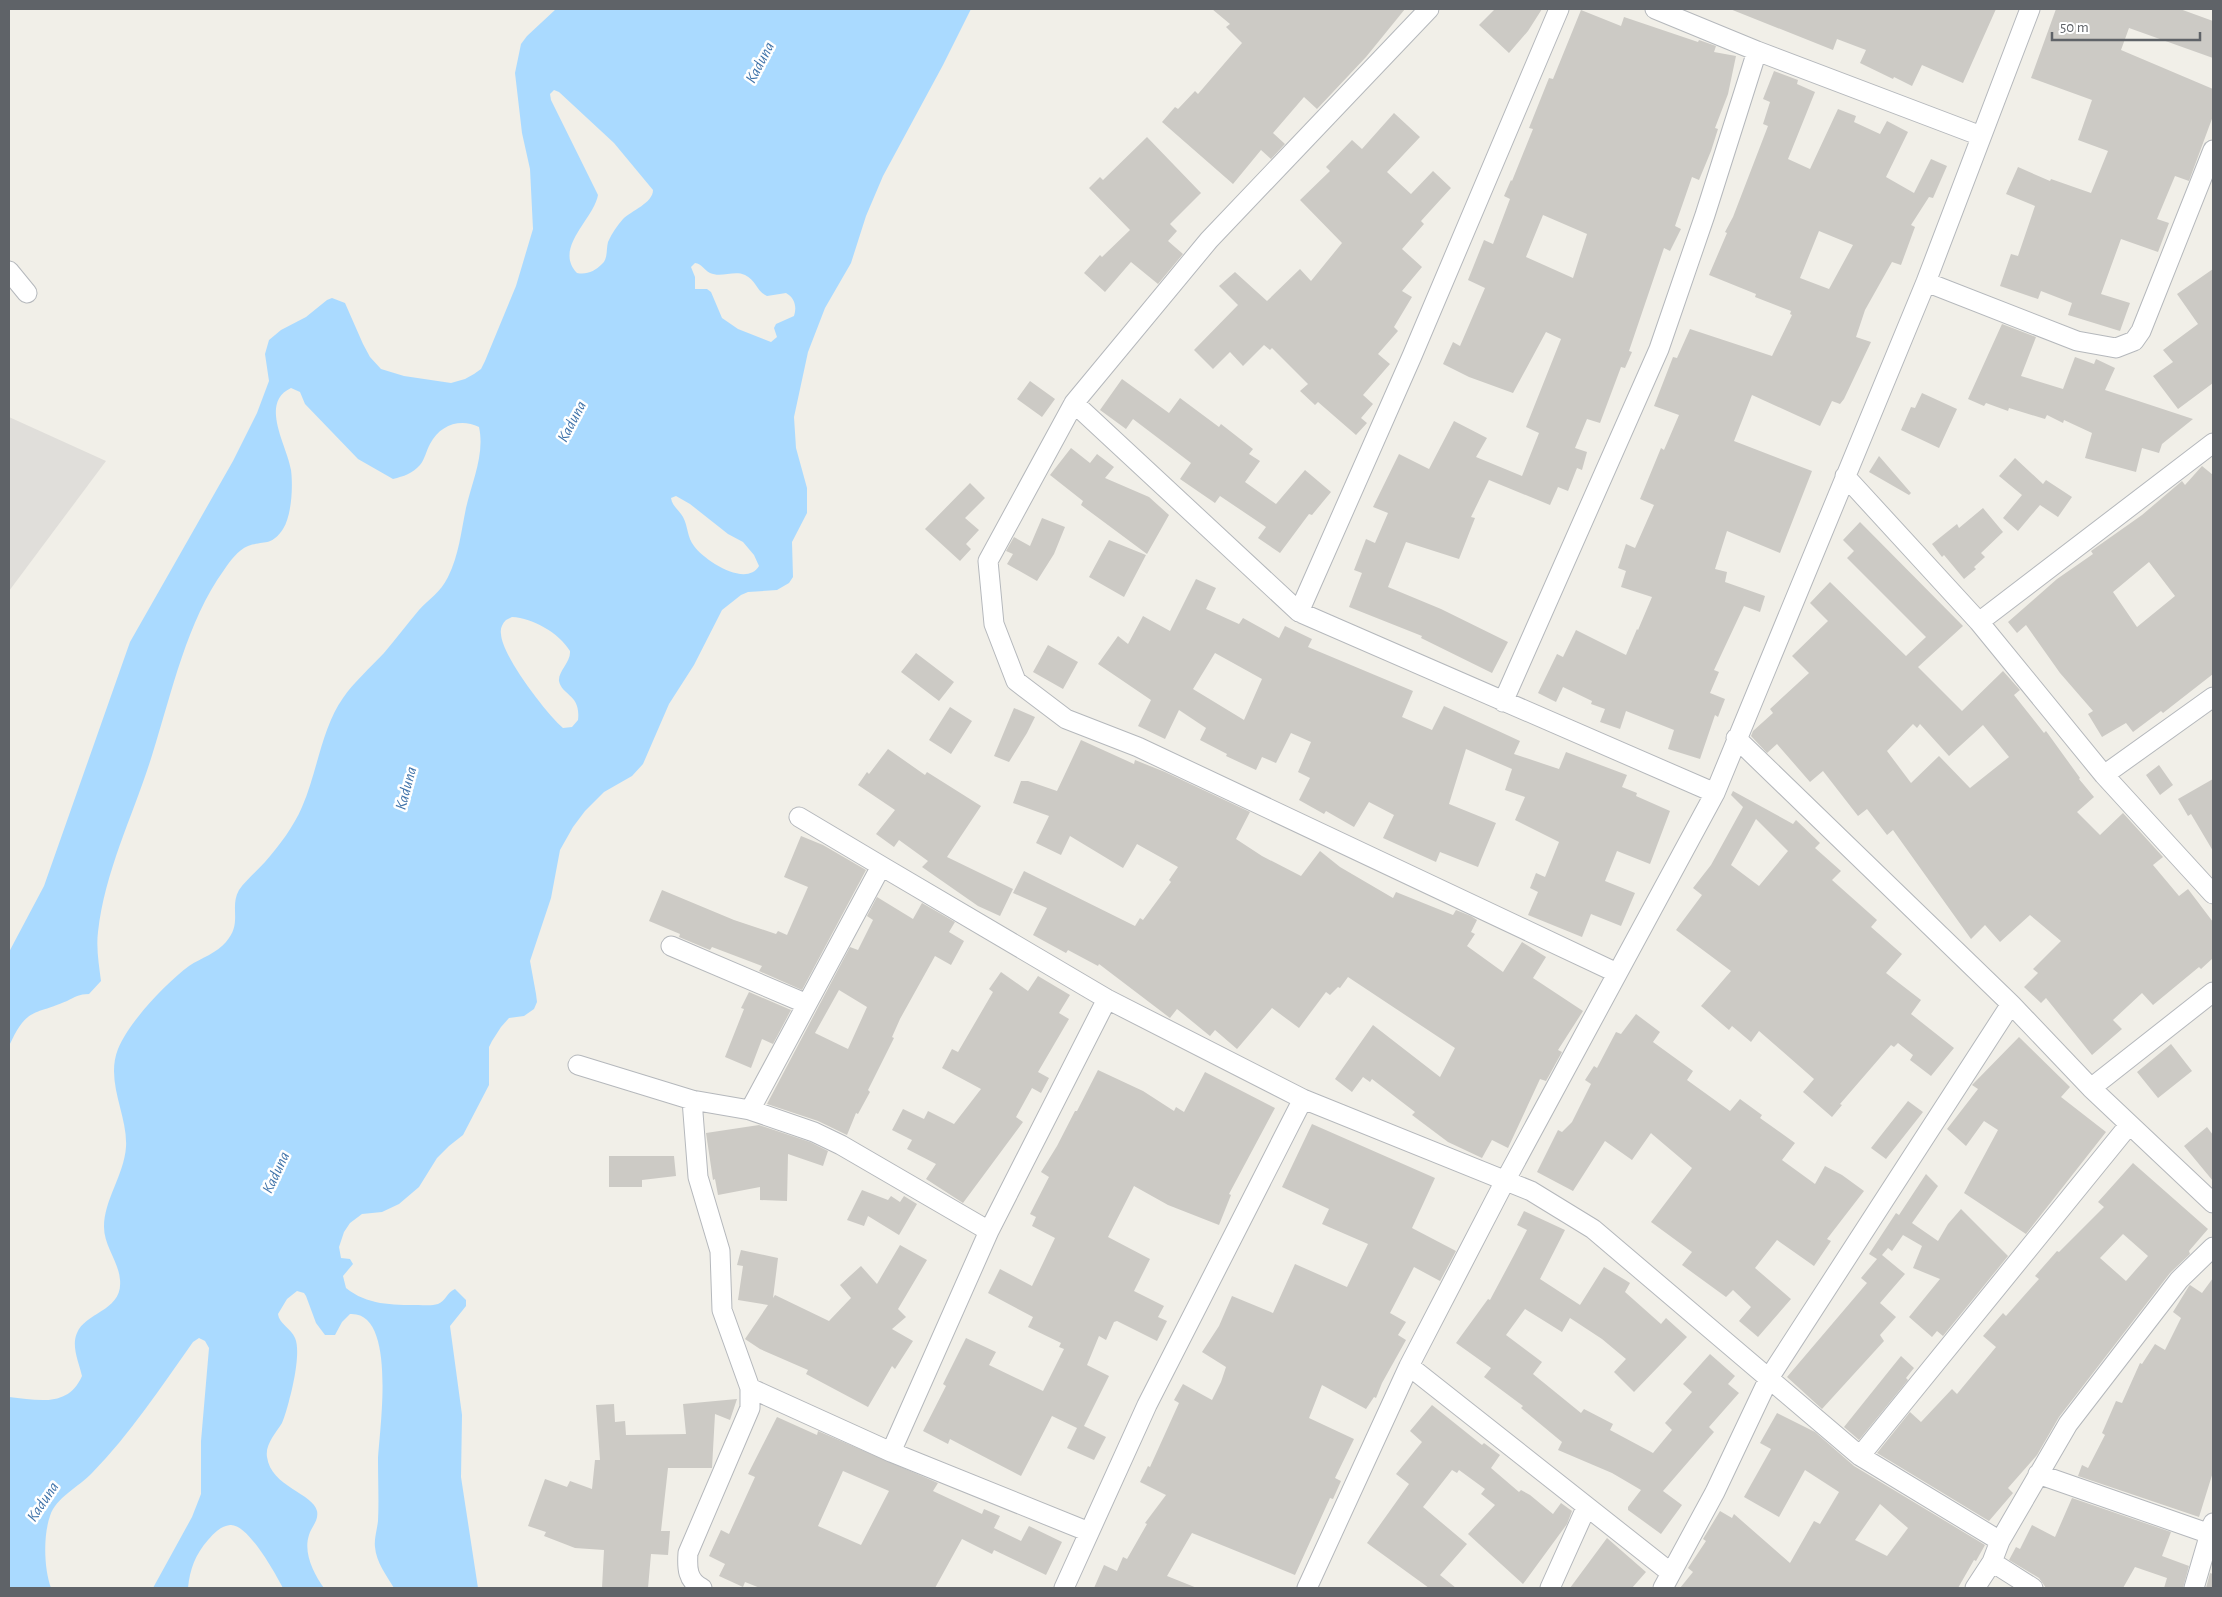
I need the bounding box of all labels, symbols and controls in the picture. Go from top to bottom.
scale bar [2052,10,2200,42]
text: 50 m [2060,20,2089,35]
water label: Kaduna [742,39,777,86]
water label: Kaduna [554,398,589,445]
water label: Kaduna [393,765,419,812]
water label: Kaduna [259,1149,292,1196]
water label: Kaduna [24,1479,62,1524]

